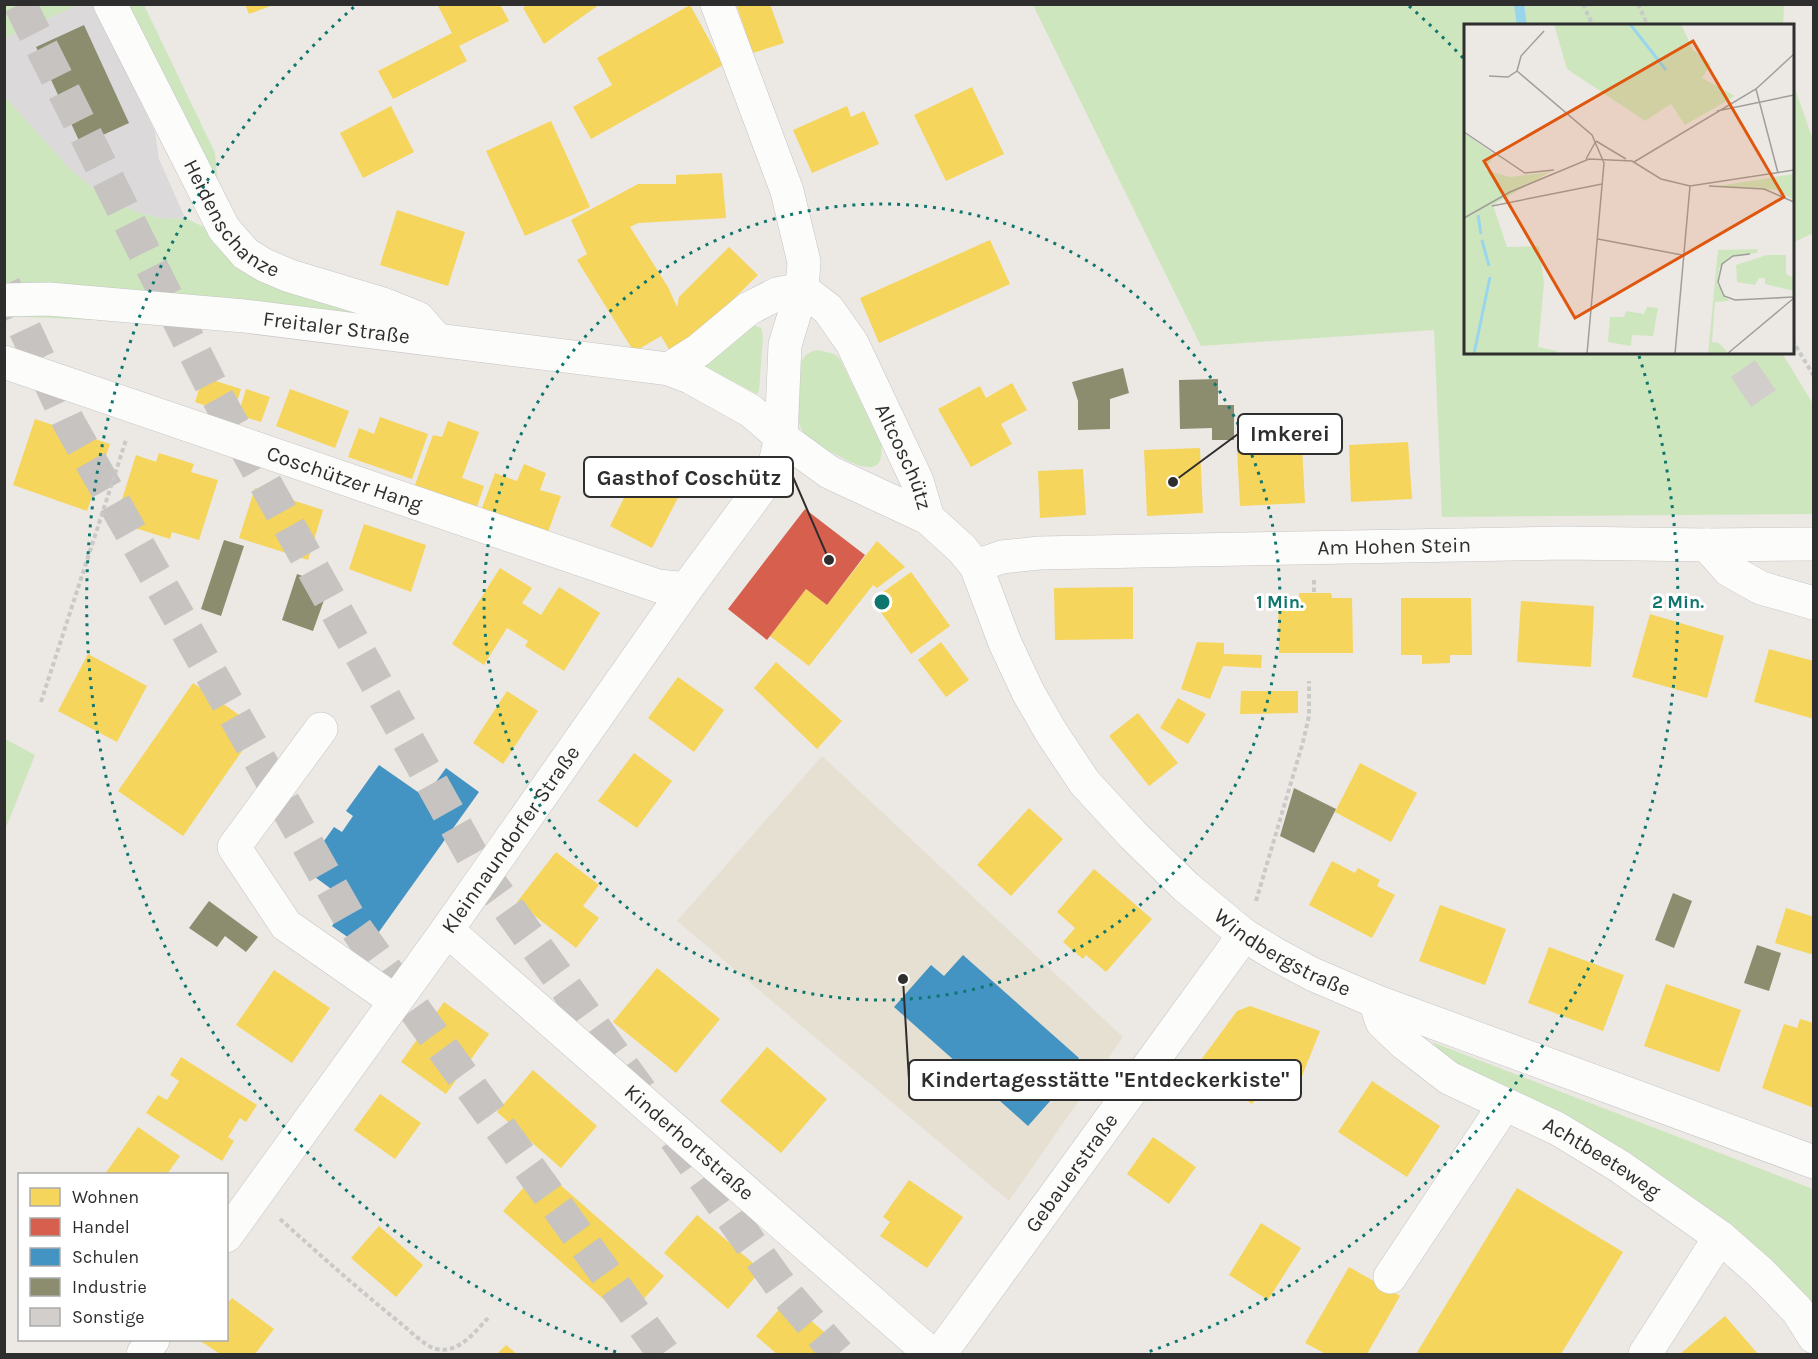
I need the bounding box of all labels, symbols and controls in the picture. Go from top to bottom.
inset map [1464,24,1794,354]
street label: Heidenschanze [179,155,283,282]
street label: Freitaler Straße [262,306,411,349]
street label: Altcoschütz [870,400,937,512]
callout: Imkerei [1238,414,1342,454]
text: Imkerei [1250,421,1330,447]
street label: Coschützer Hang [264,441,426,516]
callout: Gasthof Coschütz [584,457,793,497]
text: Gasthof Coschütz [597,465,781,491]
street label: Am Hohen Stein [1317,533,1471,560]
text: 1 Min. [1256,591,1304,613]
text: 2 Min. [1652,591,1704,613]
centre of rings [872,592,892,612]
street label: Kleinnaundorfer Straße [436,741,584,938]
street label: Windbergstraße [1209,903,1354,1001]
callout: Kindertagesstätte "Entdeckerkiste" [909,1060,1301,1100]
text: Kindertagesstätte "Entdeckerkiste" [921,1067,1289,1093]
street label: Kinderhortstraße [620,1079,759,1205]
street label: Gebauerstraße [1020,1108,1123,1237]
street label: Achtbeeteweg [1539,1112,1665,1203]
legend [18,1173,228,1341]
text: Wohnen [72,1186,139,1208]
text: Handel [72,1216,130,1238]
text: Schulen [72,1246,139,1268]
text: Industrie [72,1276,147,1298]
text: Sonstige [72,1306,145,1328]

